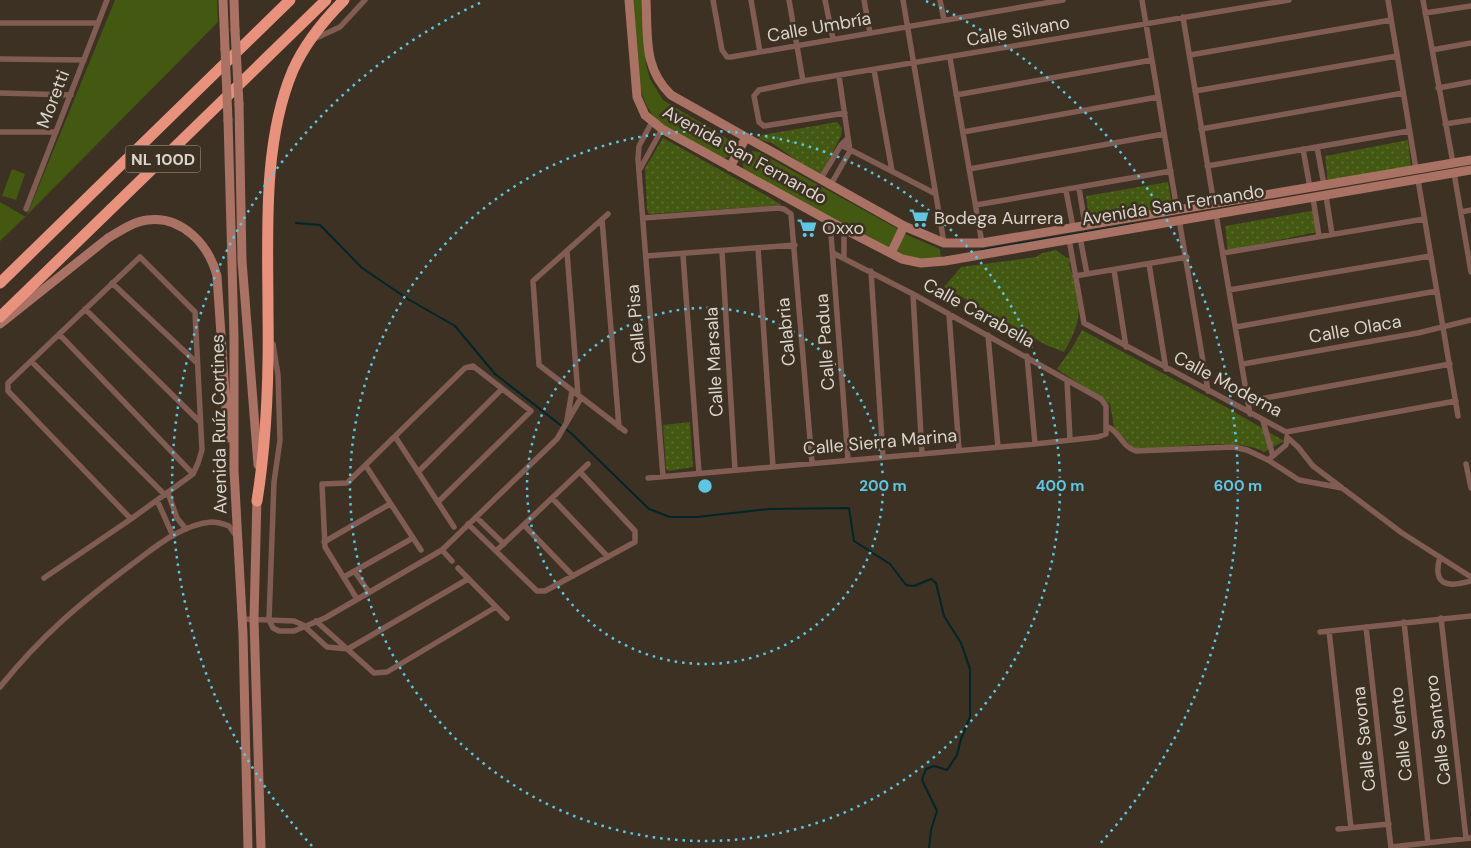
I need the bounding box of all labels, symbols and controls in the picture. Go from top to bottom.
street label: Calle Umbría [765,6,873,48]
street label: Calle Silvano [965,10,1071,52]
street label: Moretti [31,66,75,132]
street label: Avenida San Fernando [658,100,832,210]
road number: NL 100D [126,146,200,172]
street label: Avenida San Fernando [1080,179,1266,231]
place label: Bodega Aurrera [934,206,1063,230]
supermarket icon: Bodega Aurrera [908,207,930,229]
place label: Oxxo [822,216,864,240]
supermarket icon: Oxxo [796,217,818,239]
street label: Calle Carabella [919,272,1039,354]
street label: Calle Pisa [621,283,651,365]
street label: Calle Padua [810,293,840,391]
street label: Calabria [771,297,801,367]
street label: Calle Marsala [699,306,729,418]
street label: Calle Olaca [1307,309,1403,349]
street label: Avenida Ruíz Cortines [205,334,233,514]
street label: Calle Moderna [1169,345,1287,423]
street label: Calle Sierra Marina [802,423,958,461]
text: 200 m [859,476,907,496]
text: 400 m [1036,476,1084,496]
text: 600 m [1214,476,1262,496]
centre of rings [696,477,714,495]
street label: Calle Santoro [1419,674,1457,786]
street label: Calle Savona [1347,685,1381,793]
street label: Calle Vento [1384,686,1418,782]

